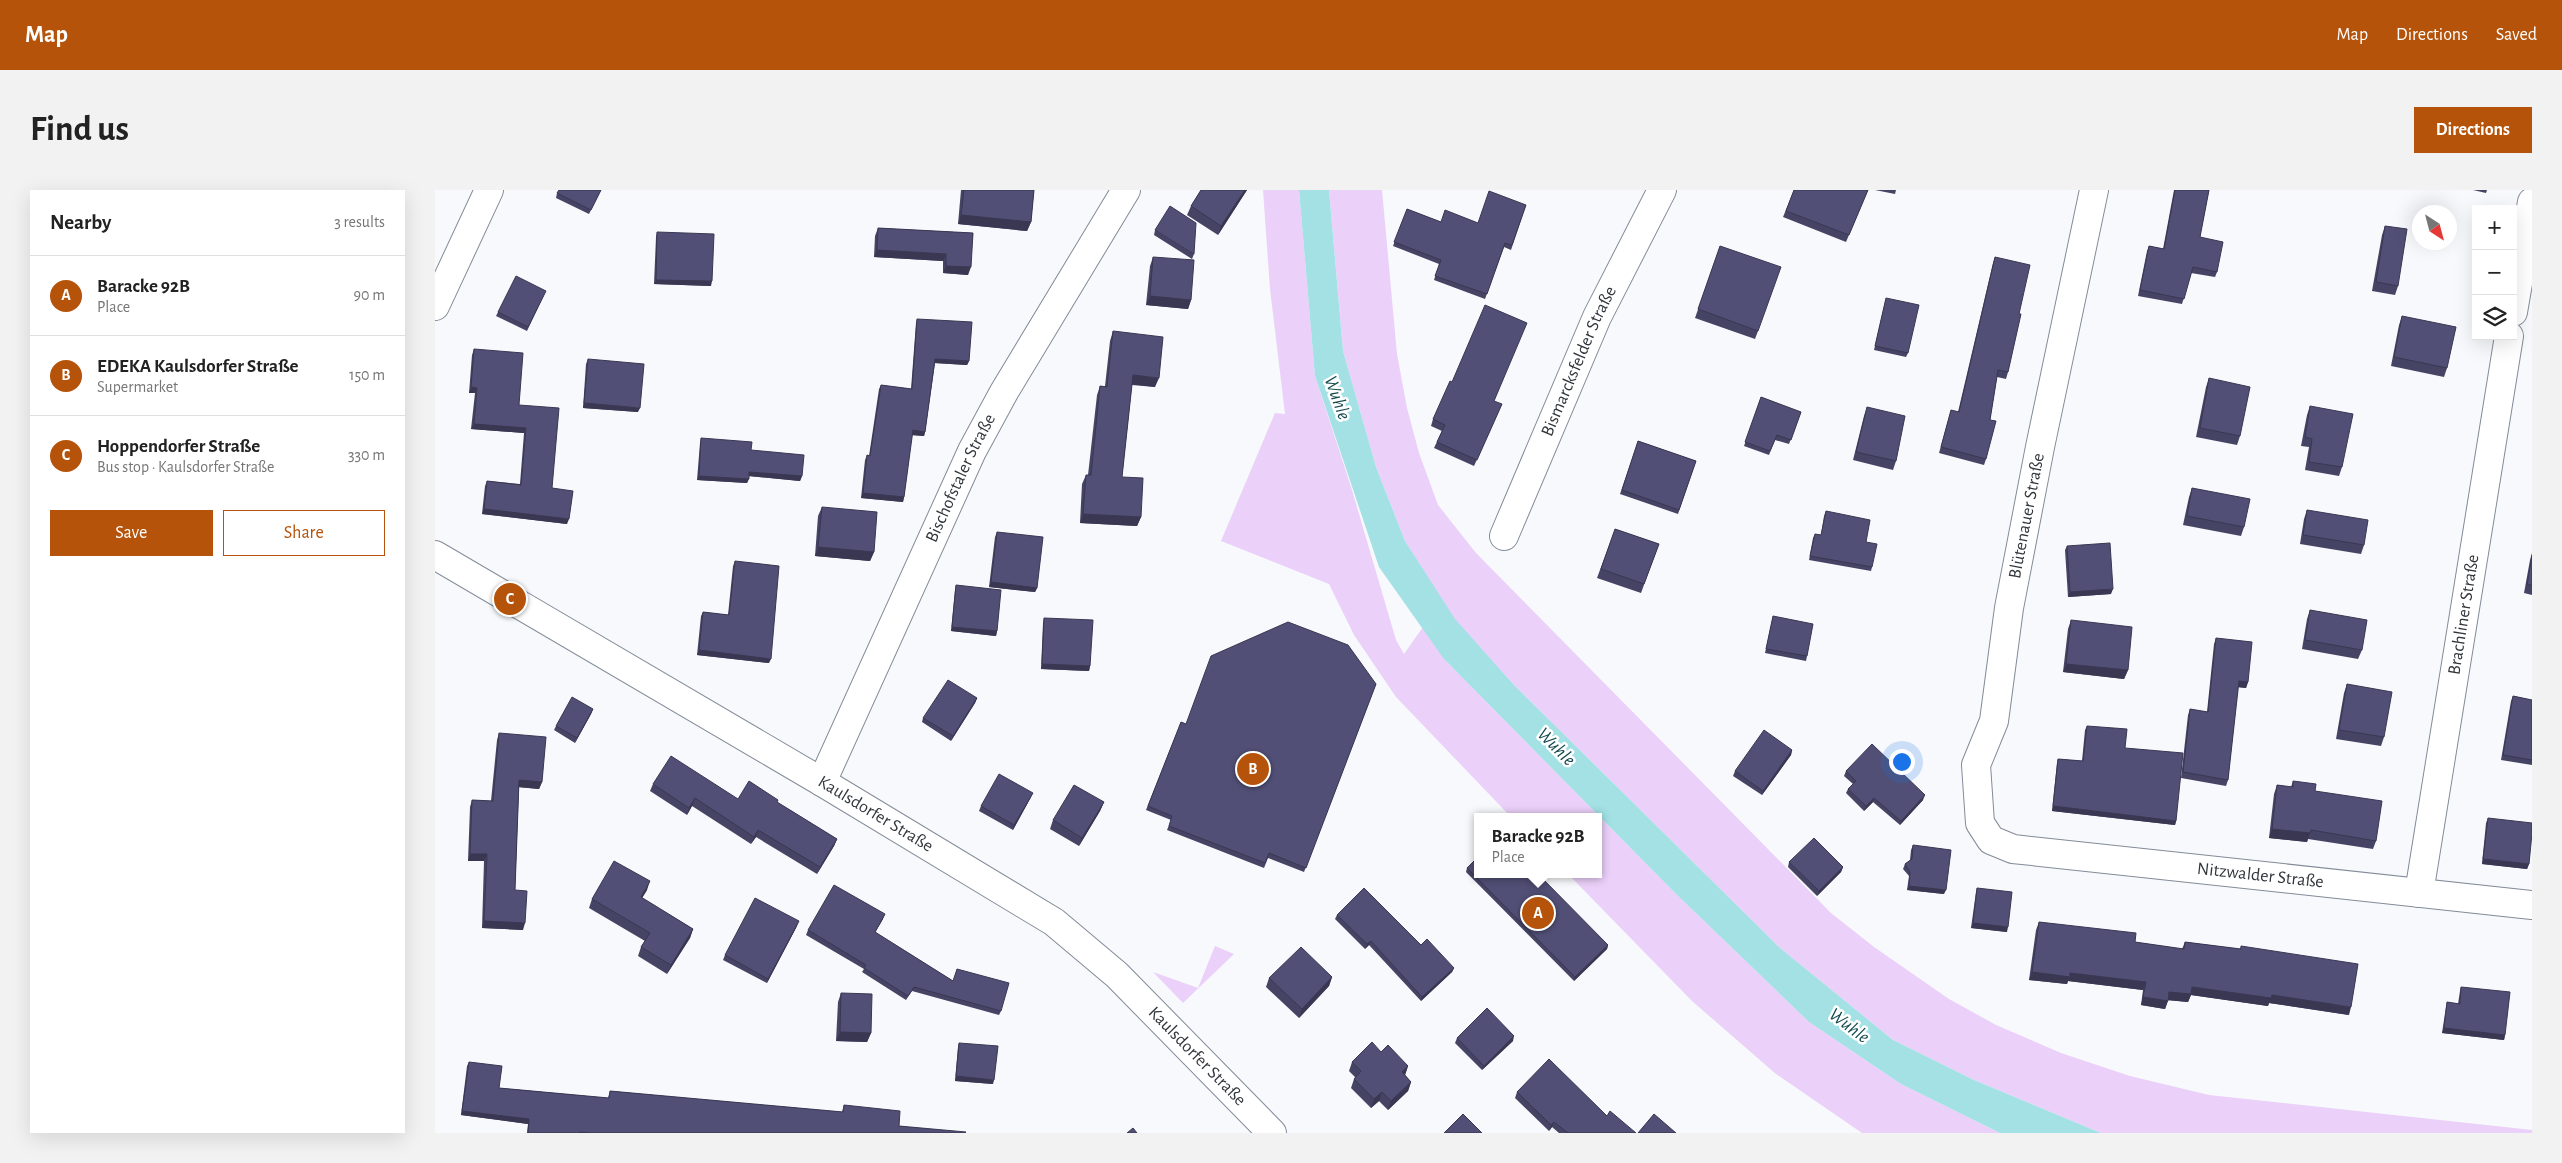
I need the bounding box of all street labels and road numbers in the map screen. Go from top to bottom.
street label: Bismarcksfelder Straße [1538,284,1620,439]
street label: Bischofstaler Straße [923,411,999,545]
street label: Blütenauer Straße [2006,452,2048,580]
street label: Brachliner Straße [2445,553,2483,676]
street label: Kaulsdorfer Straße [815,773,936,856]
street label: Nitzwalder Straße [2196,860,2325,891]
street label: Kaulsdorfer Straße [1145,1003,1249,1109]

